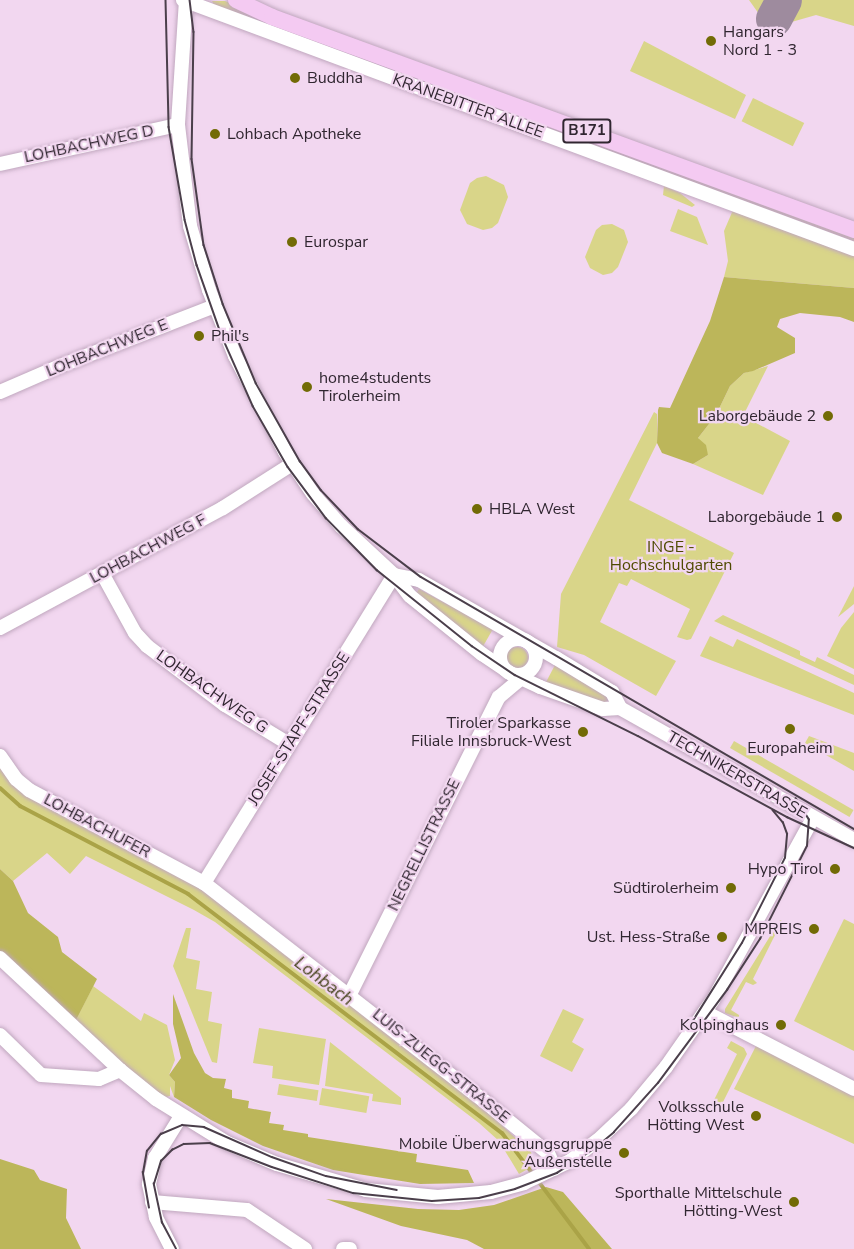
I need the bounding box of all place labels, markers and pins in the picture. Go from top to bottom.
place label: Hangars Nord 1 - 3 [723,22,797,60]
marker: Hangars Nord 1 - 3 [704,34,718,48]
place label: Buddha [307,68,363,88]
marker: Buddha [288,71,302,85]
place label: Lohbach Apotheke [227,124,361,144]
marker: Lohbach Apotheke [208,127,222,141]
place label: Eurospar [304,232,368,252]
marker: Eurospar [285,235,299,249]
place label: Phil's [211,326,249,346]
marker: Phil's [192,329,206,343]
place label: home4students Tirolerheim [319,368,431,406]
marker: home4students Tirolerheim [300,380,314,394]
place label: Laborgebäude 2 [699,406,816,426]
marker: Laborgebäude 2 [821,409,835,423]
place label: HBLA West [489,499,575,519]
marker: HBLA West [470,502,484,516]
place label: Laborgebäude 1 [708,507,825,527]
marker: Laborgebäude 1 [830,510,844,524]
place label: Tiroler Sparkasse Filiale Innsbruck-West [411,713,571,751]
marker: Europaheim [783,722,797,736]
marker: Tiroler Sparkasse Filiale Innsbruck-West [576,725,590,739]
place label: Europaheim [747,738,833,758]
place label: Hypo Tirol [748,859,823,879]
marker: Hypo Tirol [828,862,842,876]
place label: Südtirolerheim [613,878,719,898]
marker: Südtirolerheim [724,881,738,895]
place label: MPREIS [744,919,802,939]
marker: MPREIS [807,922,821,936]
place label: Ust. Hess-Straße [587,927,710,947]
marker: Ust. Hess-Straße [715,930,729,944]
place label: Kolpinghaus [680,1015,769,1035]
marker: Kolpinghaus [774,1018,788,1032]
place label: Volksschule Hötting West [647,1097,744,1135]
marker: Volksschule Hötting West [749,1109,763,1123]
place label: Mobile Überwachungsgruppe Außenstelle [399,1134,612,1172]
marker: Mobile Überwachungsgruppe Außenstelle [617,1146,631,1160]
place label: Sporthalle Mittelschule Hötting-West [615,1183,782,1221]
marker: Sporthalle Mittelschule Hötting-West [787,1195,801,1209]

